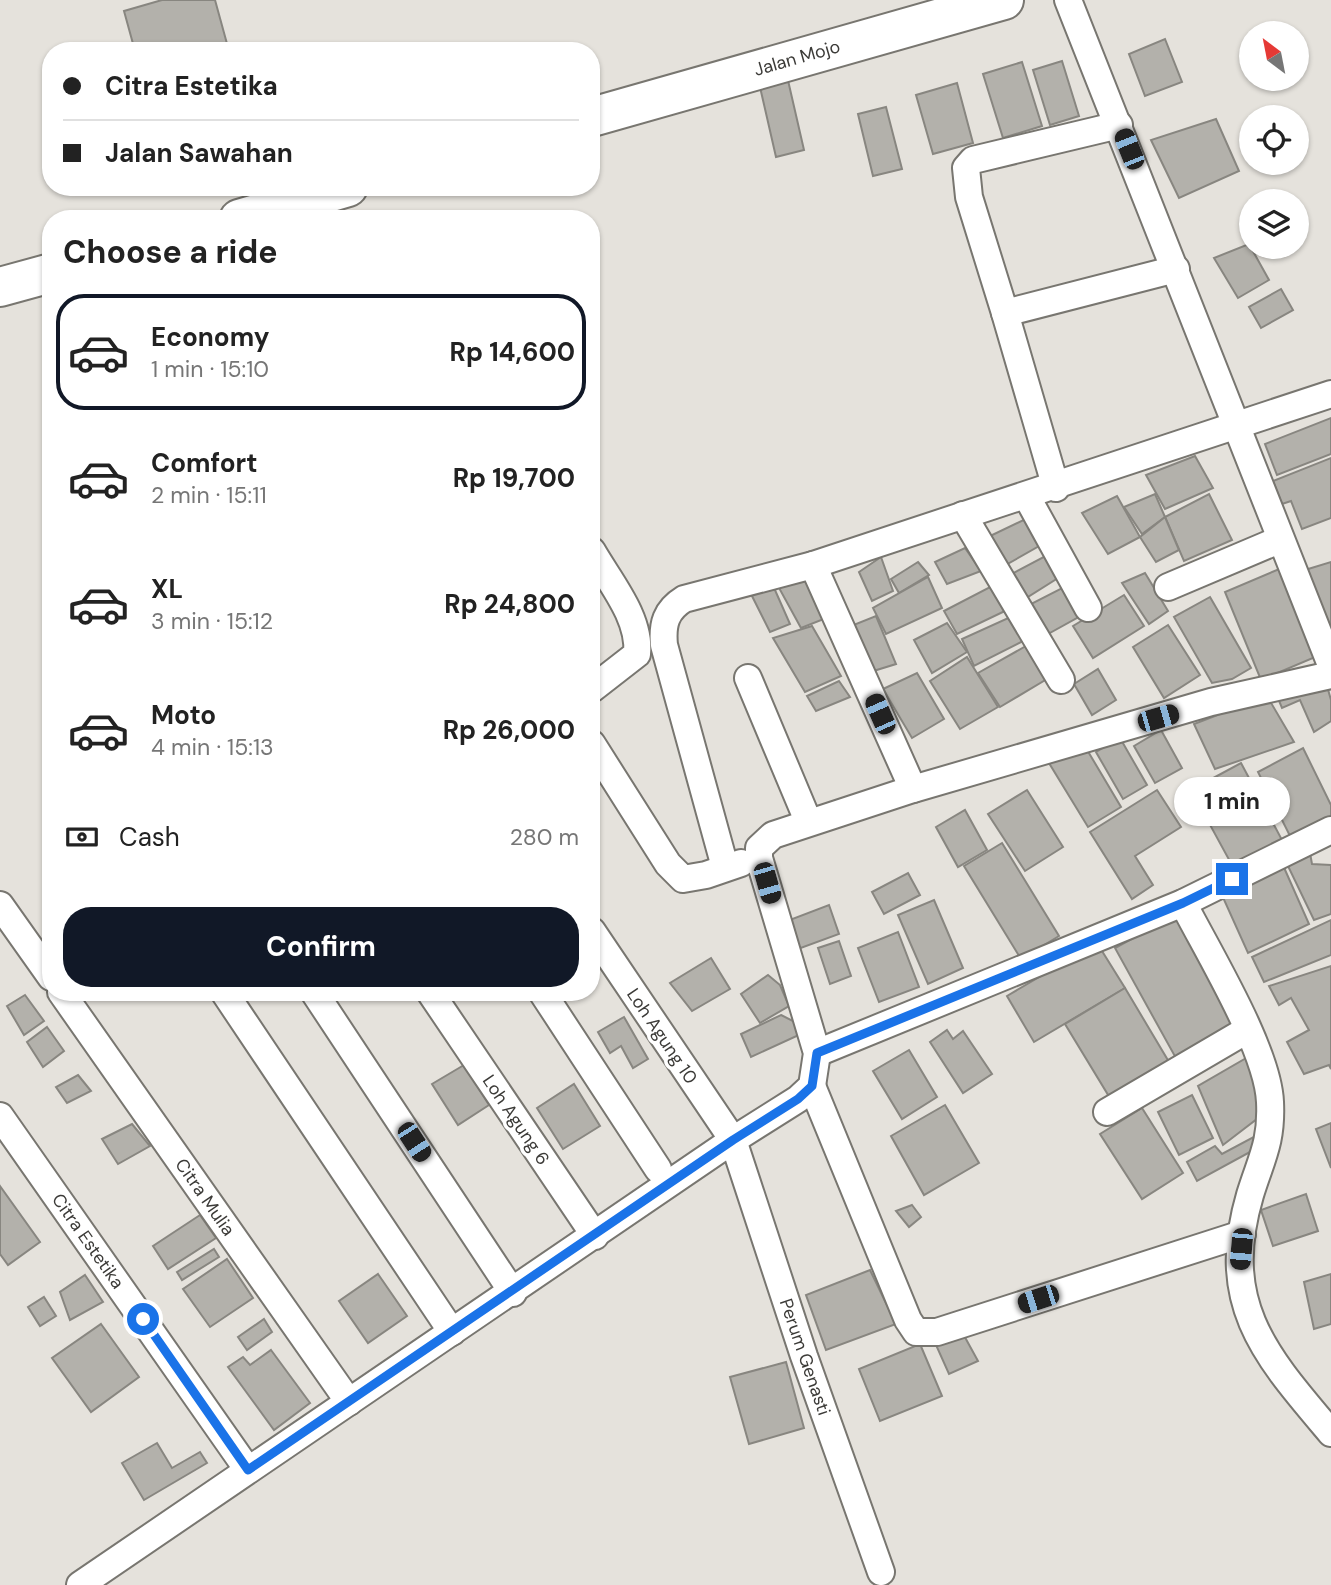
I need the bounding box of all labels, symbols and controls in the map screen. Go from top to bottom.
north arrow [1239,21,1309,91]
map controls [1239,21,1309,259]
street label: Jalan Mojo [751,34,843,82]
text: Citra Estetika [105,69,278,103]
button: locate [1239,105,1309,175]
car [1112,126,1147,172]
text: Jalan Sawahan [105,136,293,170]
button: layers [1239,189,1309,259]
text: Choose a ride [63,231,278,273]
text: Economy [151,320,269,354]
icon: car [67,321,130,384]
text: Rp 14,600 [450,335,575,369]
text: 1 min · 15:10 [151,354,269,384]
text: Comfort [151,446,257,480]
icon: car [67,447,130,510]
text: Rp 19,700 [453,461,575,495]
text: 2 min · 15:11 [151,480,267,510]
text: XL [151,572,183,606]
icon: car [67,573,130,636]
text: Rp 24,800 [444,587,575,621]
text: 3 min · 15:12 [151,606,273,636]
car [862,691,899,737]
text: Moto [151,698,216,732]
icon: car [67,699,130,762]
car [1135,702,1182,734]
text: Rp 26,000 [443,713,575,747]
text: 4 min · 15:13 [151,732,274,762]
callout: 1 min [1174,778,1290,826]
text: 1 min [1204,786,1260,816]
icon: cash [63,818,101,856]
text: Cash [119,820,180,854]
text: 280 m [510,822,579,852]
car [752,860,783,906]
route end [1216,863,1248,895]
button: Confirm [63,907,579,987]
street label: Loh Agung 10 [621,984,703,1088]
street label: Loh Agung 6 [477,1070,555,1170]
car [394,1119,435,1165]
street label: Citra Mulia [170,1154,240,1240]
street label: Citra Estetika [46,1189,130,1293]
car [1229,1227,1254,1271]
car [1015,1283,1062,1315]
street label: Perum Genasti [774,1295,836,1419]
route start [127,1303,159,1335]

